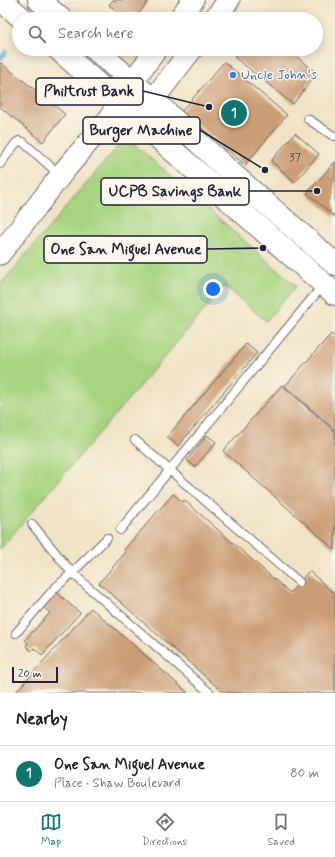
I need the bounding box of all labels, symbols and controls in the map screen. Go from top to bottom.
search box [12,12,323,56]
icon: search [26,23,48,45]
text: Search here [58,24,134,44]
place label: Uncle John's [241,66,317,84]
marker: Uncle John's [228,70,238,80]
callout: Philtrust Bank [36,78,143,105]
text: Philtrust Bank [44,82,135,102]
pin: 1 [221,98,247,128]
callout: Burger Machine [83,117,200,144]
text: Burger Machine [90,121,193,143]
house number: 37 [289,150,301,166]
callout: UCPB Savings Bank [101,178,249,205]
text: UCPB Savings Bank [109,182,242,203]
callout: One San Miguel Avenue [44,236,207,263]
text: One San Miguel Avenue [51,240,202,262]
your location [203,279,223,299]
scale bar [12,665,58,684]
text: 20 m [18,667,41,681]
text: Nearby [16,708,68,730]
text: One San Miguel Avenue [54,755,205,775]
text: 1 [26,765,32,782]
text: 80 m [290,765,319,782]
text: Place · Shaw Boulevard [54,775,181,792]
tab: Map [40,811,62,849]
tab: Directions [142,811,187,849]
tab: Saved [267,811,295,849]

